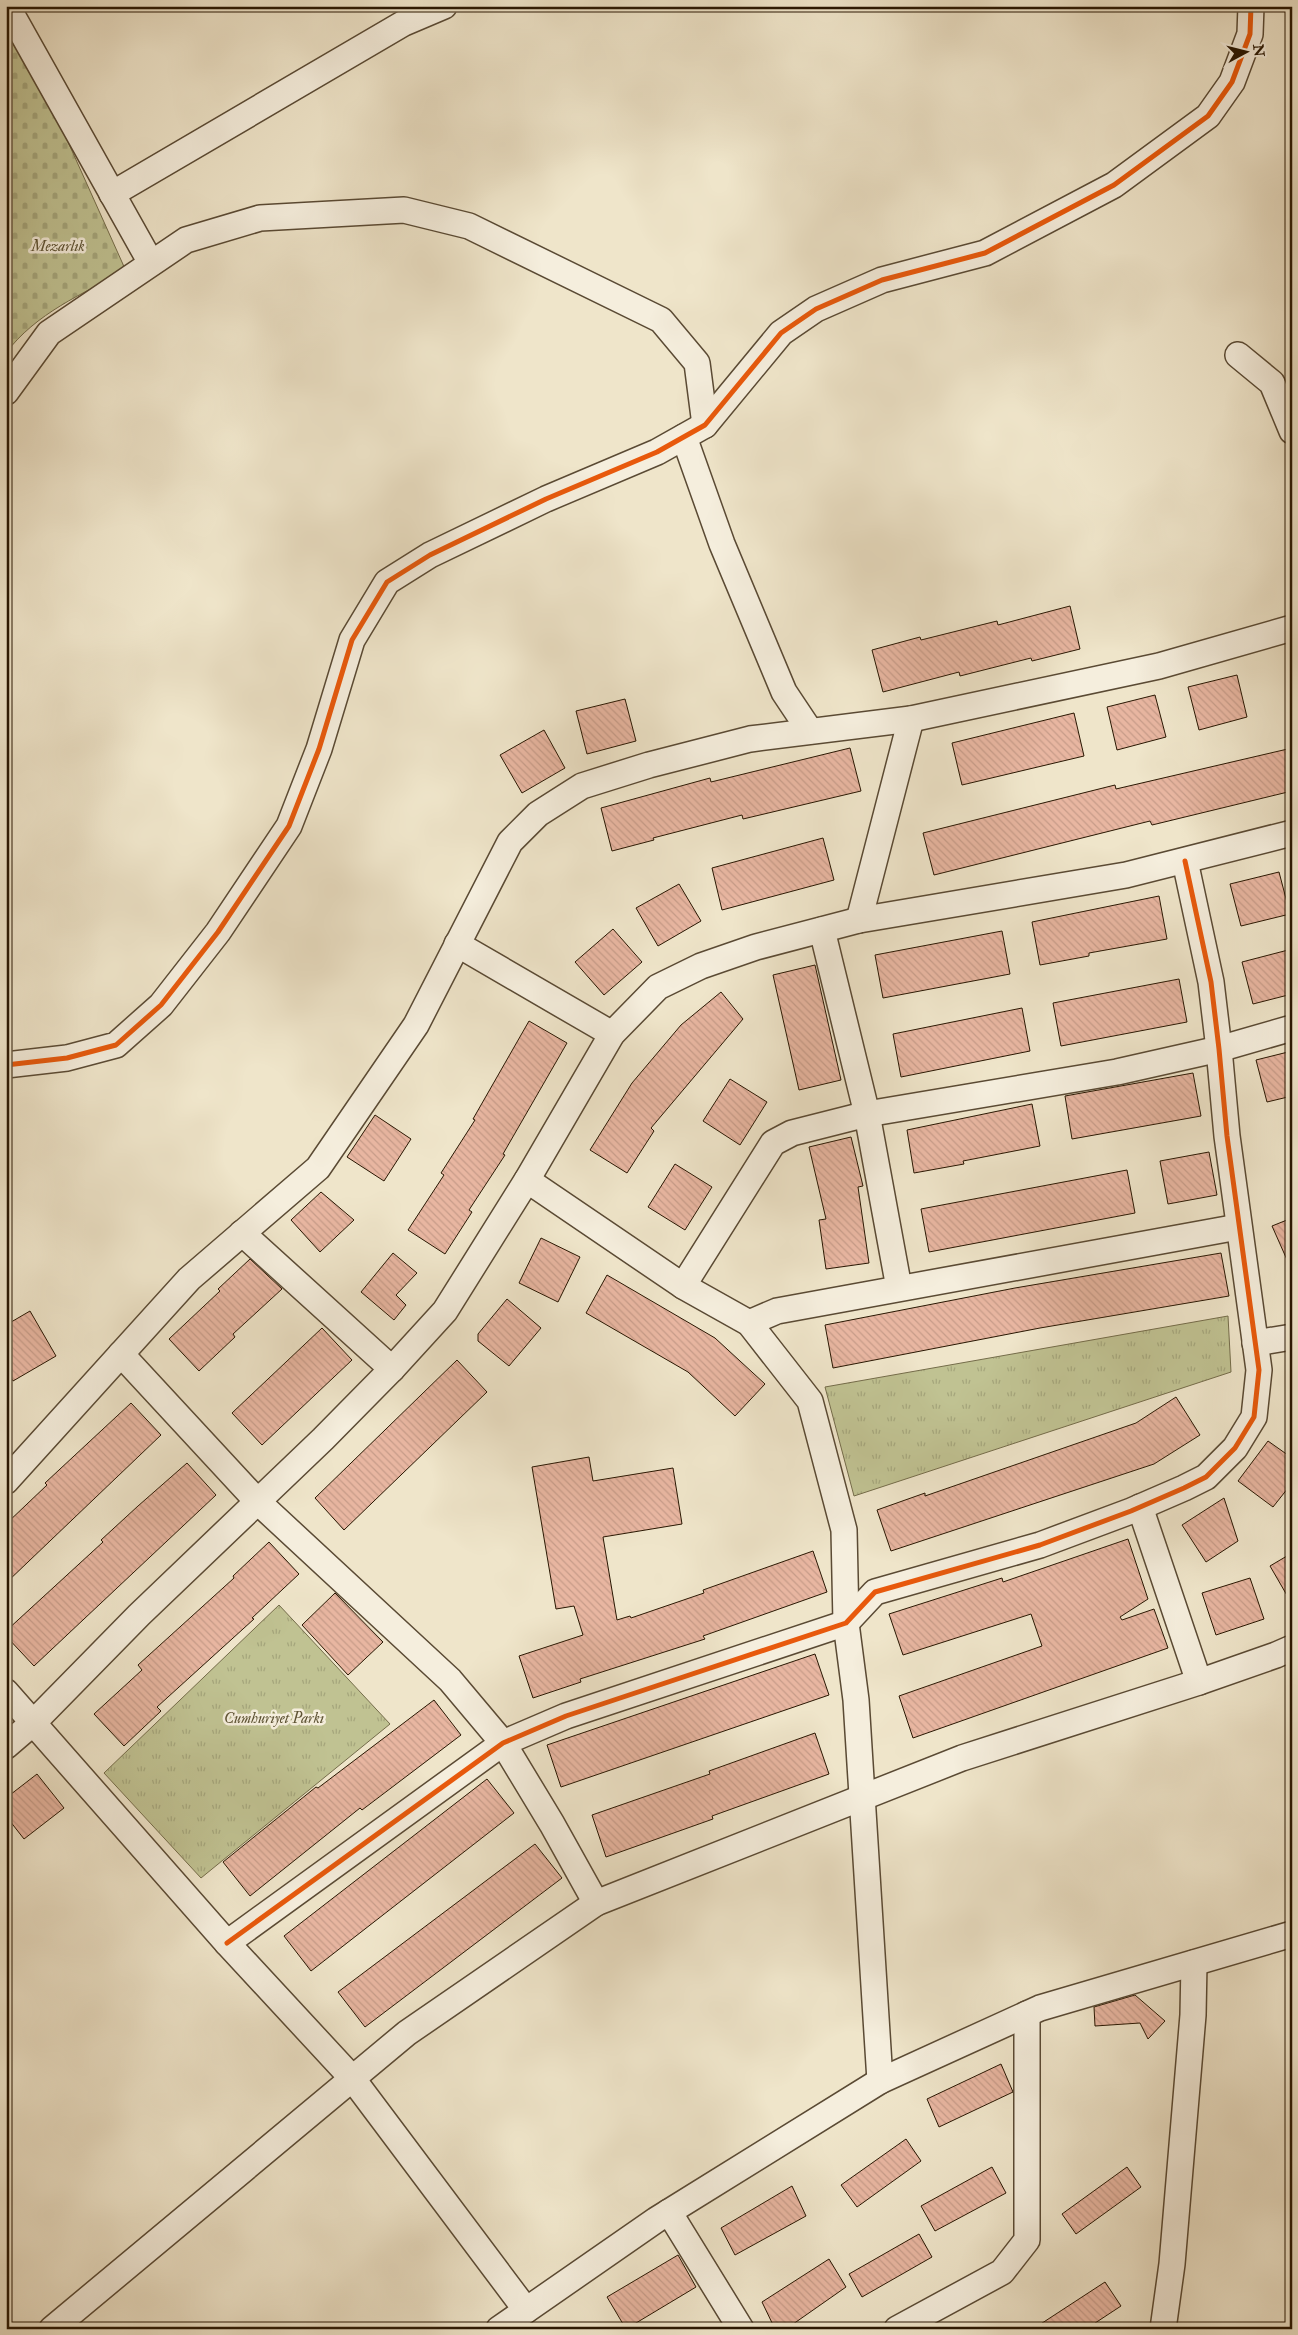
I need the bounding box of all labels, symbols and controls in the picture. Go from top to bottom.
north arrow [1220,28,1270,78]
text: N [1249,42,1268,58]
park label: Mezarlık [30,237,85,256]
park label: Cumhuriyet Parkı [224,1709,324,1728]

